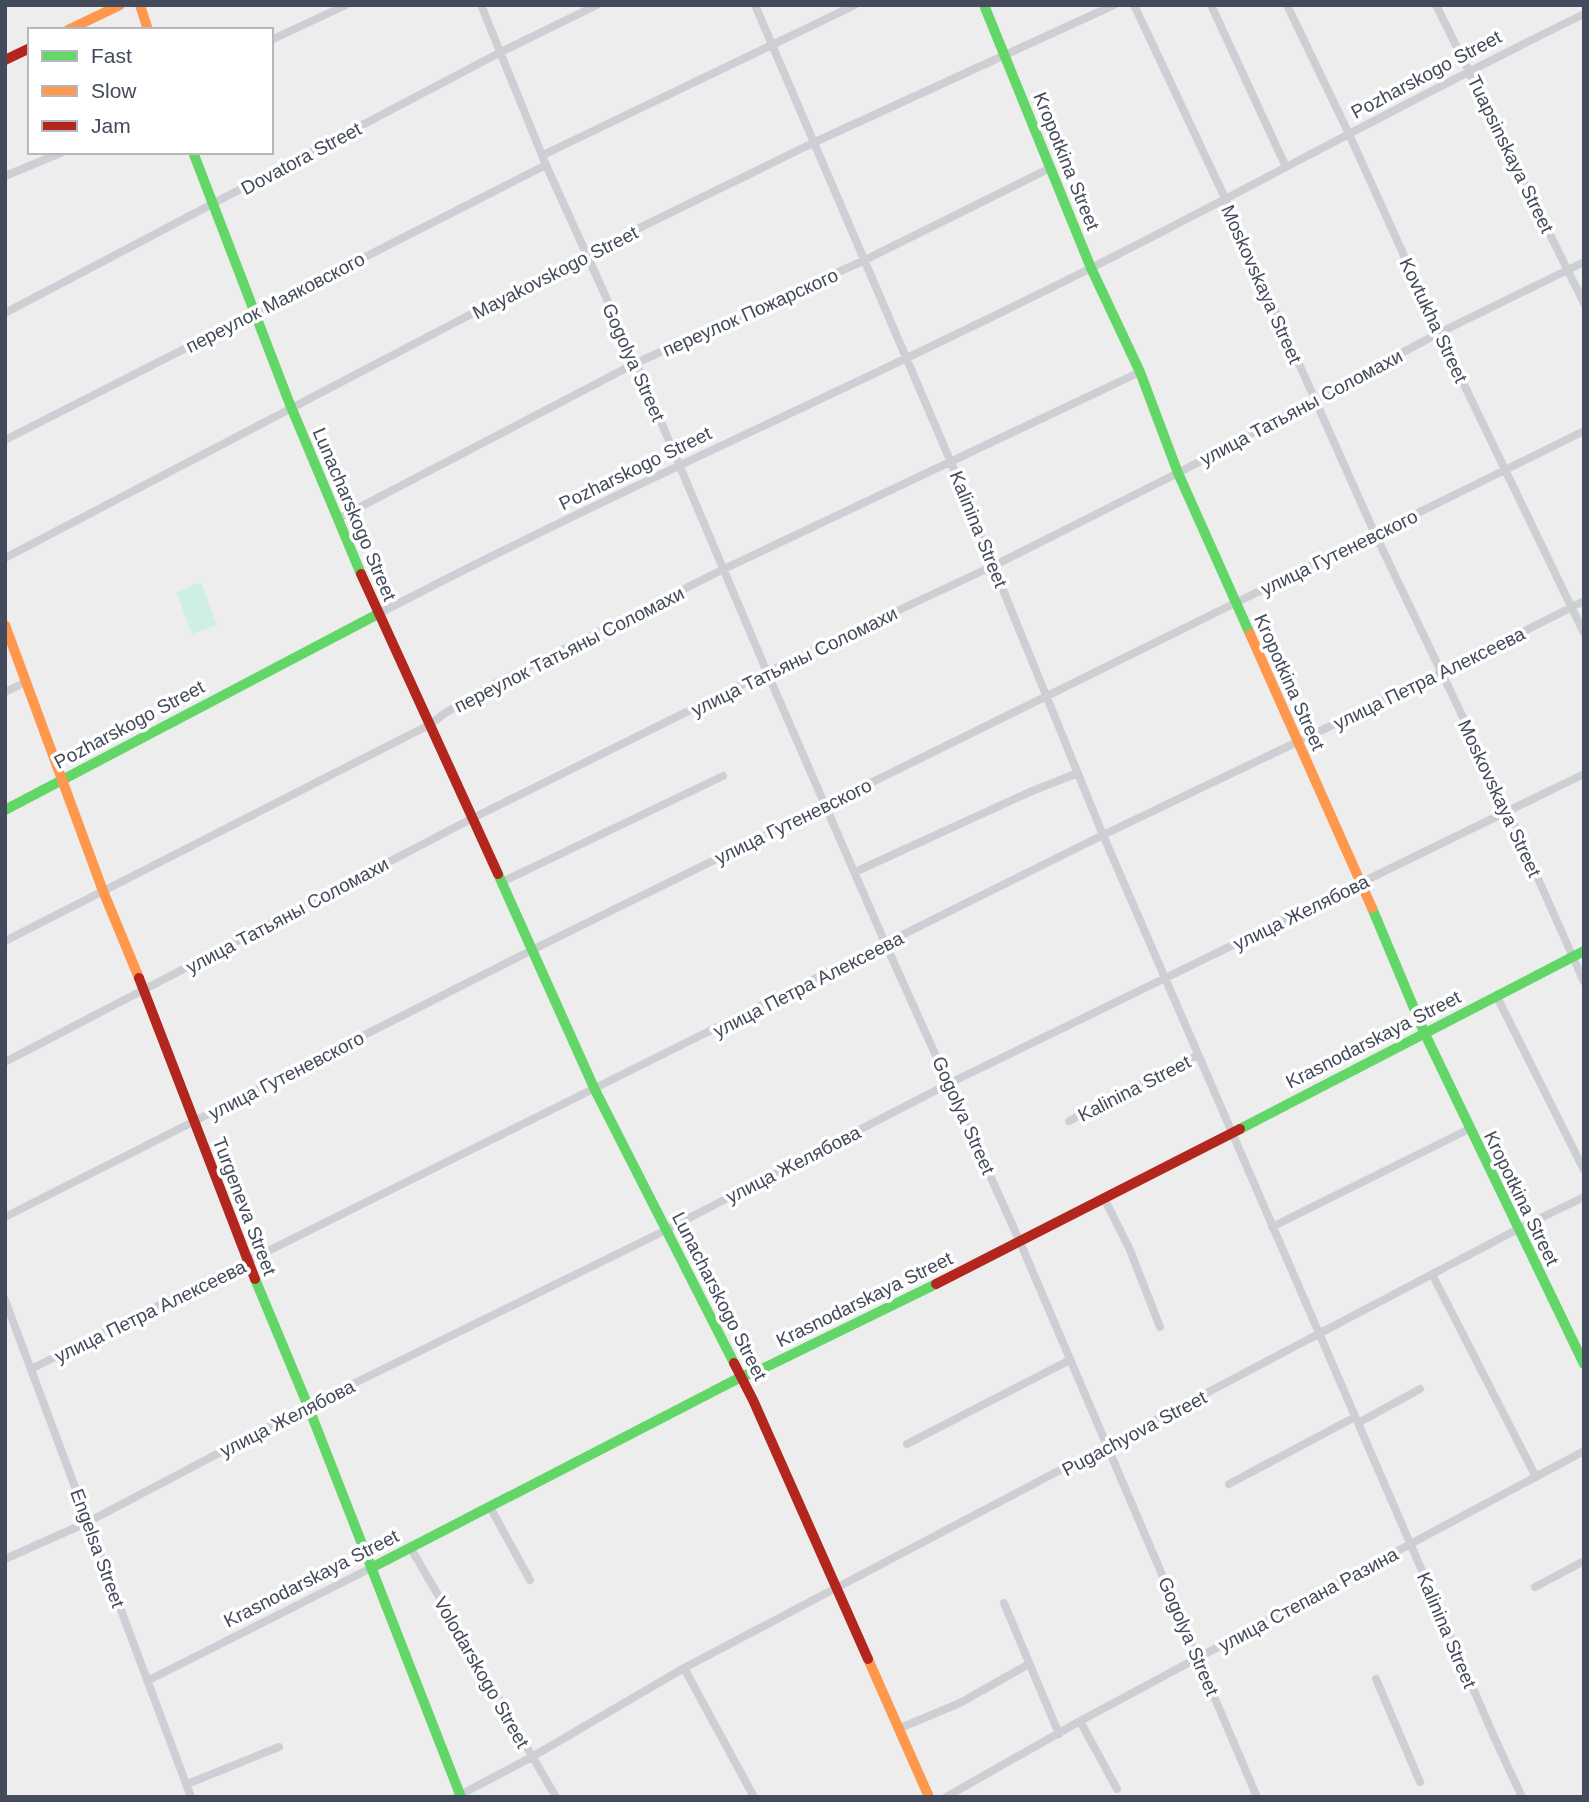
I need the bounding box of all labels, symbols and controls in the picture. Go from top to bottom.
street label: Pozharskogo Street [1348,26,1505,123]
legend [28,28,273,154]
text: Fast [91,44,132,67]
street label: Tuapsinskaya Street [1463,72,1558,237]
text: Slow [91,79,137,102]
street label: Kropotkina Street [1029,89,1104,234]
text: Jam [91,114,131,137]
street label: Dovatora Street [238,118,366,199]
street label: Moskovskaya Street [1217,202,1306,367]
street label: Mayakovskogo Street [469,221,642,323]
street label: переулок Маяковского [182,248,368,357]
street label: Kovtukha Street [1395,255,1472,387]
street label: переулок Пожарского [659,264,841,361]
street label: Gogolya Street [598,300,669,425]
street label: улица Татьяны Соломахи [1196,345,1406,470]
street label: Pozharskogo Street [556,422,715,514]
street label: Lunacharskogo Street [309,425,401,605]
street label: Kalinina Street [946,468,1012,591]
street label: улица Гутеневского [1257,505,1421,600]
street label: переулок Татьяны Соломахи [451,582,688,717]
street label: улица Татьяны Соломахи [688,602,900,720]
street label: Kropotkina Street [1250,611,1329,754]
street label: улица Петра Алексеева [1330,623,1529,734]
street label: Pozharskogo Street [51,676,208,773]
street label: Moskovskaya Street [1454,716,1546,881]
street label: улица Гутеневского [711,774,875,869]
street label: улица Татьяны Соломахи [182,853,392,978]
street label: улица Желябова [1230,870,1373,954]
street label: улица Петра Алексеева [710,927,907,1042]
street label: Krasnodarskaya Street [1282,986,1465,1093]
street label: улица Гутеневского [205,1027,367,1124]
street label: Kalinina Street [1074,1051,1195,1126]
street label: Gogolya Street [928,1053,999,1178]
street label: улица Желябова [723,1121,864,1207]
street label: Kropotkina Street [1480,1128,1563,1269]
street label: Turgeneva Street [209,1134,281,1279]
street label: Lunacharskogo Street [668,1209,771,1384]
street label: Krasnodarskaya Street [773,1247,956,1351]
street label: улица Петра Алексеева [51,1256,250,1367]
street label: улица Желябова [217,1375,358,1461]
street label: Pugachyova Street [1058,1386,1211,1480]
street label: Engelsa Street [66,1486,129,1611]
street label: Krasnodarskaya Street [220,1525,403,1632]
street label: улица Степана Разина [1215,1543,1402,1656]
street label: Kalinina Street [1413,1569,1481,1692]
street label: Gogolya Street [1154,1574,1223,1699]
street label: Volodarskogo Street [430,1593,534,1752]

